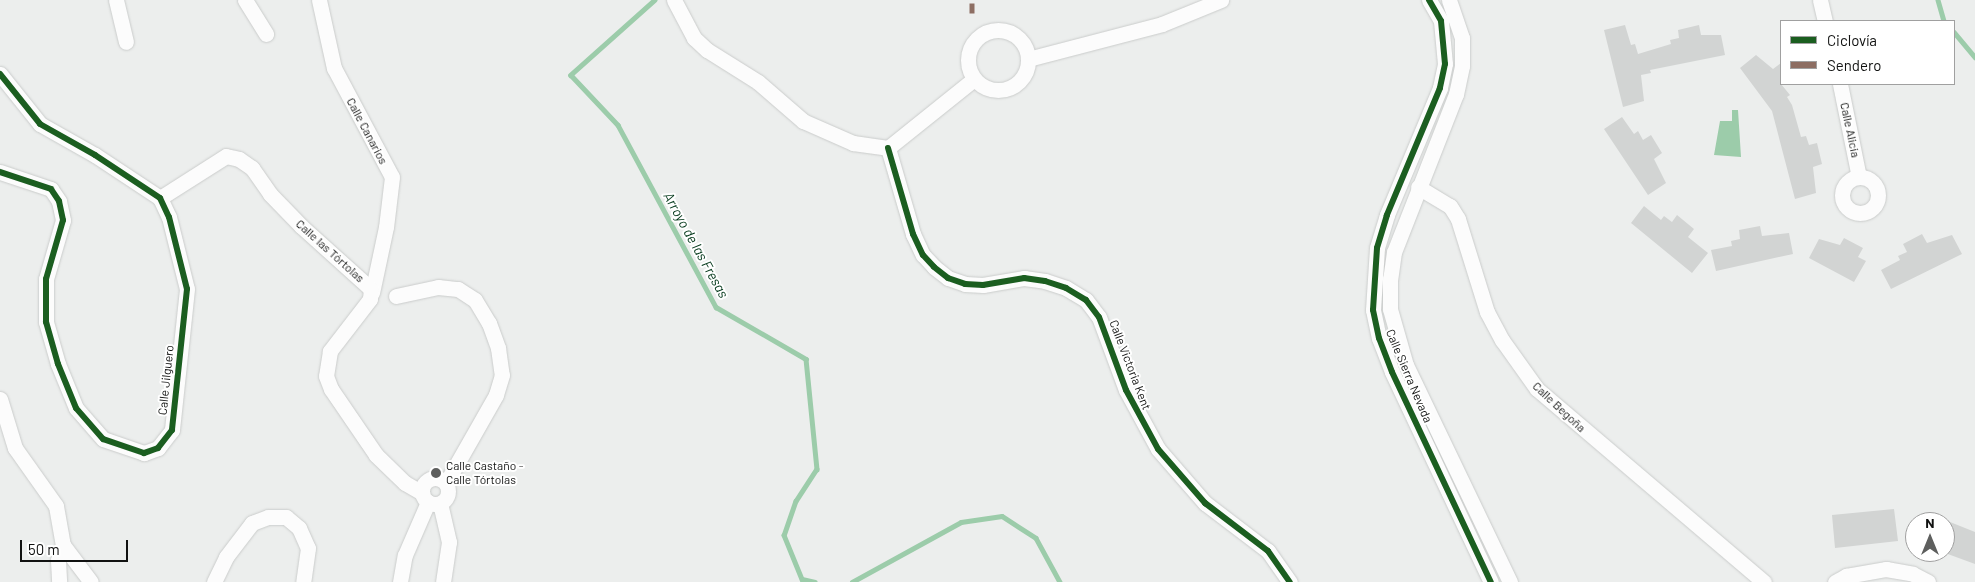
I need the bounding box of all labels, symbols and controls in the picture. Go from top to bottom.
legend [1780,20,1955,85]
text: Ciclovía [1827,31,1877,49]
text: Sendero [1827,56,1881,74]
street label: Calle Canarios [343,95,391,167]
street label: Calle Alicia [1837,101,1863,159]
water label: Arroyo de las Fresas [660,189,732,301]
street label: Calle las Tórtolas [293,217,367,285]
street label: Calle Victoria Kent [1106,318,1154,412]
street label: Calle Sierra Nevada [1383,327,1435,425]
street label: Calle Jilguero [155,344,177,416]
street label: Calle Begoña [1530,379,1588,435]
place label: Calle Castaño - Calle Tórtolas [446,459,523,487]
marker: Calle Castaño - Calle Tórtolas [430,467,442,479]
north arrow [1905,512,1955,562]
text: N [1925,514,1935,531]
scale bar [22,530,130,562]
text: 50 m [28,540,60,558]

